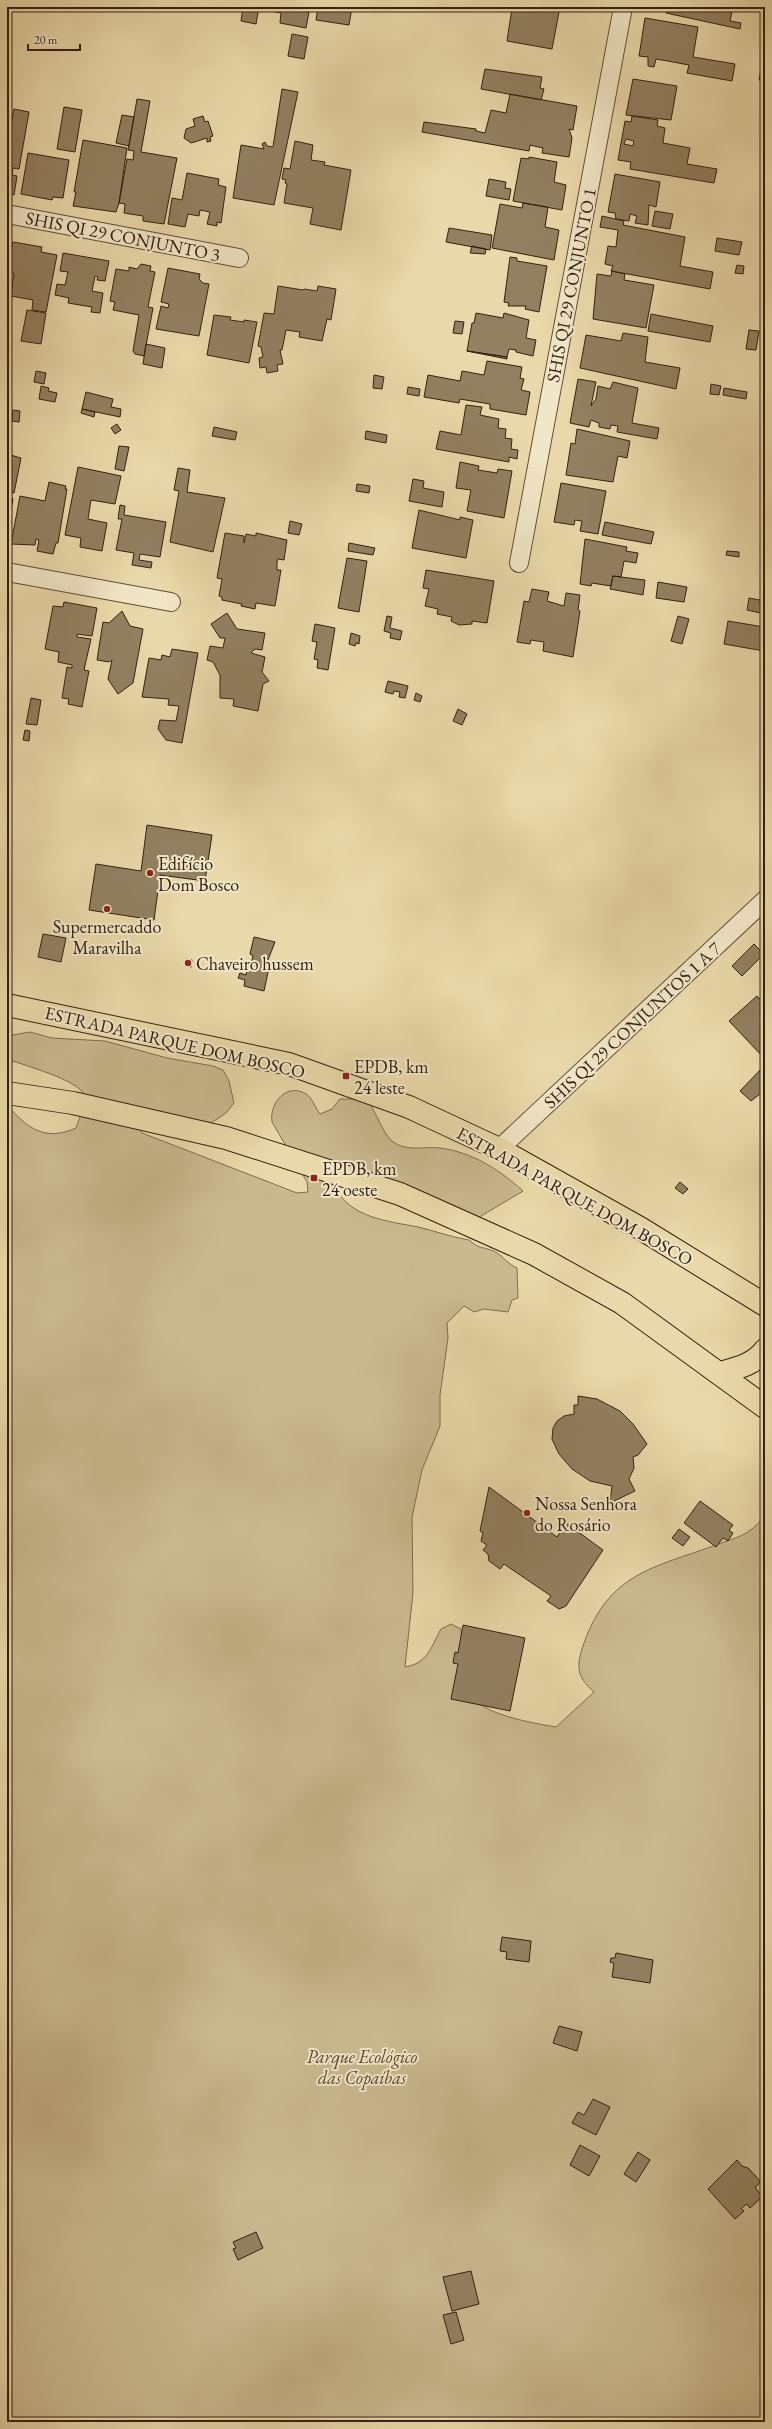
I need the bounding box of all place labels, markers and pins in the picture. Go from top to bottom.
place label: Edifício Dom Bosco [158,852,239,896]
marker: Edifício Dom Bosco [145,868,155,878]
marker: Supermercaddo Maravilha [102,904,112,914]
place label: Supermercaddo Maravilha [53,915,161,959]
place label: Chaveiro hussem [196,952,314,975]
marker: Chaveiro hussem [183,958,193,968]
place label: EPDB, km 24 leste [354,1055,428,1099]
marker: EPDB, km 24 leste [341,1071,351,1081]
place label: EPDB, km 24 oeste [322,1157,396,1201]
marker: EPDB, km 24 oeste [309,1173,319,1183]
place label: Nossa Senhora do Rosário [535,1492,638,1536]
marker: Nossa Senhora do Rosário [522,1508,532,1518]

